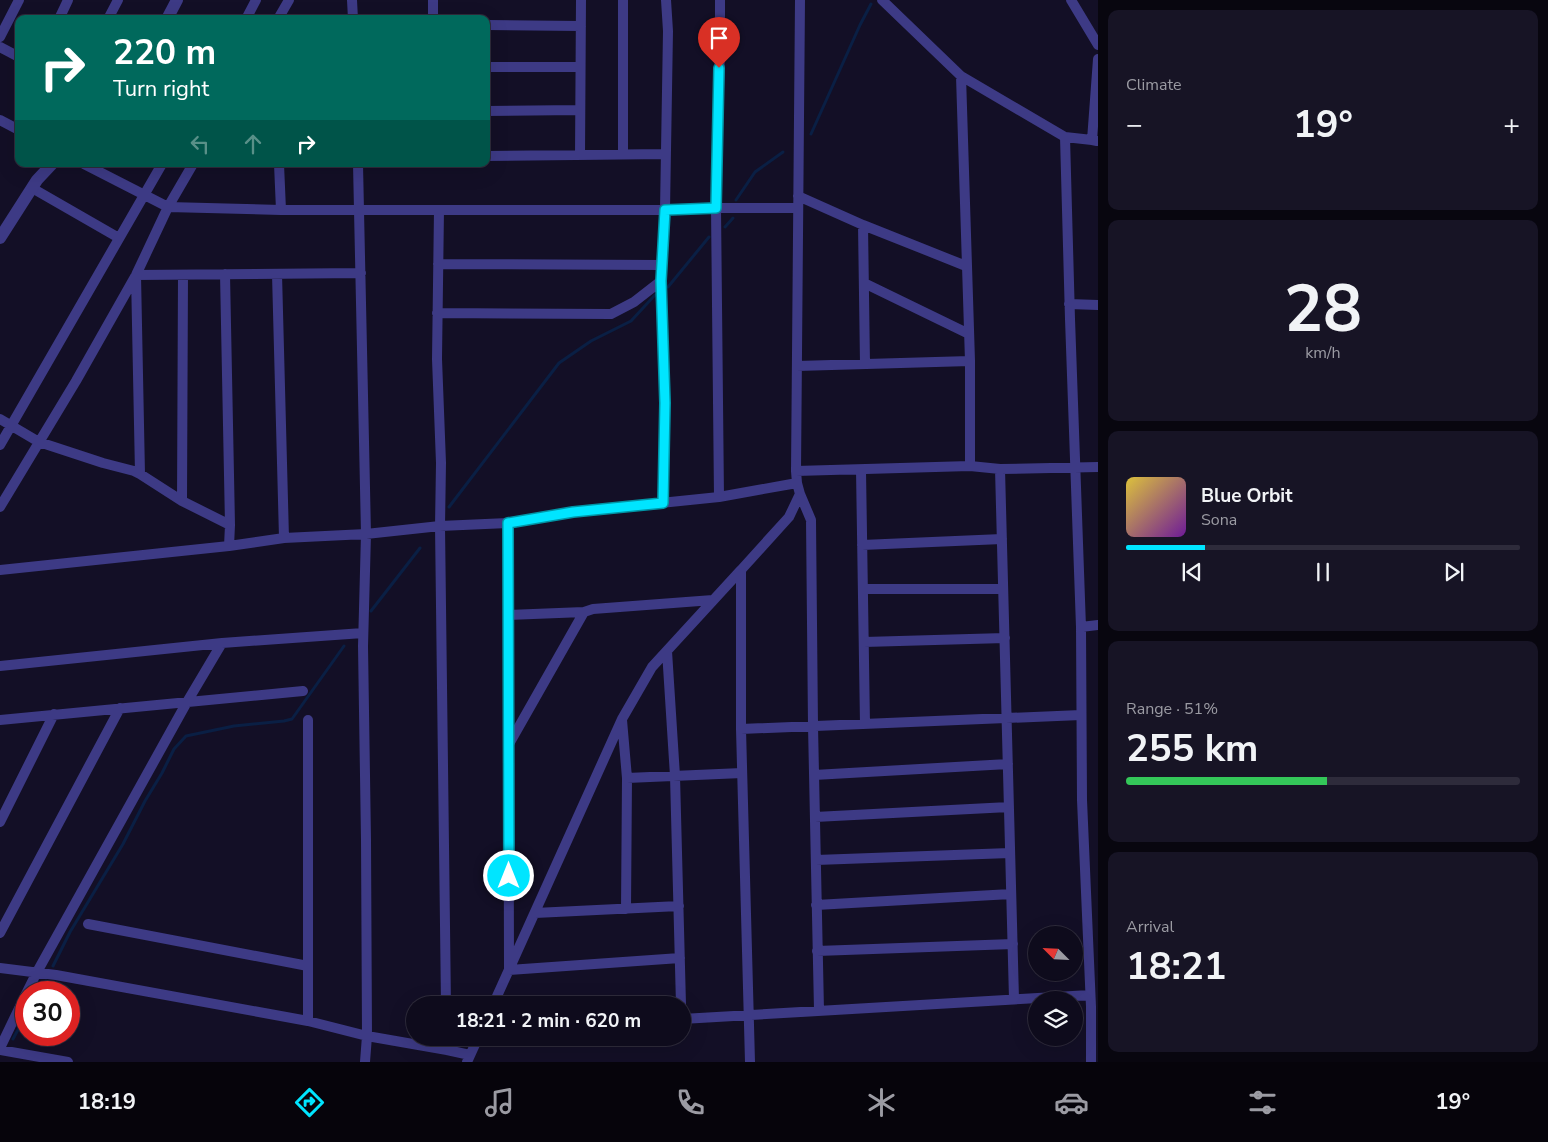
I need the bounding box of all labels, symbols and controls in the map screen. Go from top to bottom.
pin [698,17,740,68]
icon: arrive [705,24,733,52]
text: 220 m [113,29,216,76]
icon: right [30,35,95,100]
text: Turn right [113,74,209,104]
text: Climate [1126,74,1181,96]
text: 19° [1293,99,1353,150]
text: − [1126,106,1143,144]
text: + [1503,106,1520,144]
icon: left [186,130,214,158]
icon: ahead [239,130,267,158]
icon: right [292,130,320,158]
text: 28 [1284,265,1362,354]
text: km/h [1305,342,1341,364]
text: Blue Orbit [1201,483,1292,509]
text: Sona [1201,509,1237,531]
icon: previous [1178,558,1206,586]
icon: pause [1309,558,1337,586]
icon: next [1440,558,1468,586]
text: Range · 51% [1126,698,1218,720]
text: 255 km [1126,723,1258,774]
position arrow [482,849,534,901]
text: Arrival [1126,916,1174,938]
north arrow [1028,926,1082,981]
map controls [1028,926,1083,1046]
text: 18:21 [1126,941,1227,992]
speed limit sign: 30 [15,981,80,1046]
button: layers [1028,991,1083,1046]
text: 18:21 · 2 min · 620 m [456,1008,641,1034]
icon: directions [292,1085,327,1120]
icon: music [482,1085,517,1120]
icon: phone [673,1085,708,1120]
icon: climate [864,1085,899,1120]
icon: car [1054,1085,1089,1120]
icon: filters [1245,1085,1280,1120]
text: 18:19 [78,1087,136,1117]
text: 19° [1435,1087,1470,1117]

